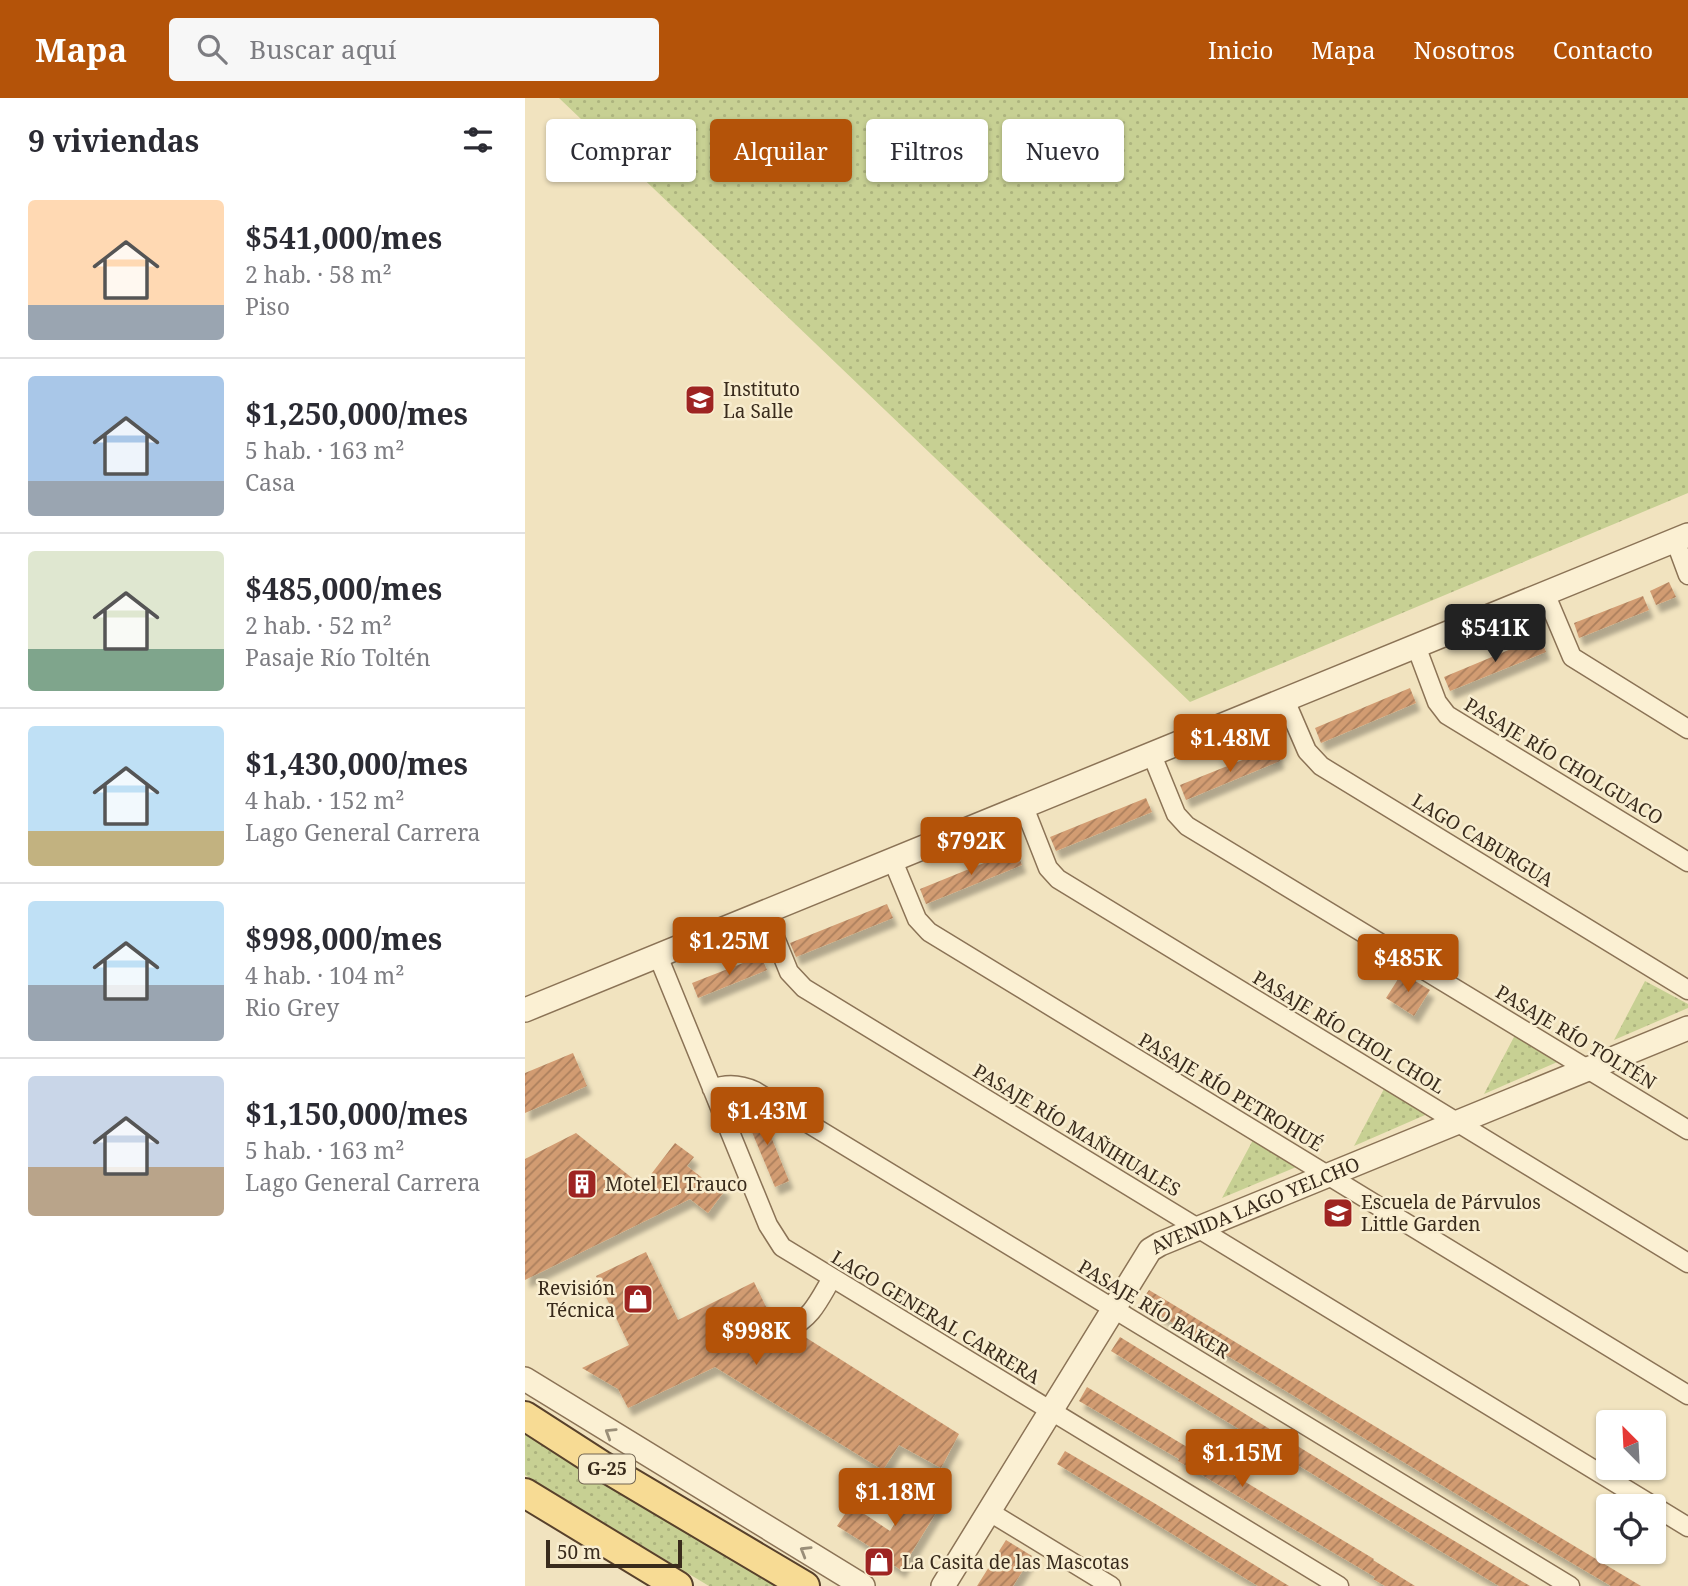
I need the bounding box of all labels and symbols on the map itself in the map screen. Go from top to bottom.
place label: Instituto La Salle [723,376,800,424]
school or university icon: Instituto La Salle [683,383,717,417]
pin: $541K [1446,604,1544,664]
street label: PASAJE RÍO CHOLGUACO [1460,691,1668,831]
pin: $1.48M [1173,714,1287,774]
street label: LAGO CABURGUA [1407,787,1559,893]
pin: $792K [922,818,1020,877]
pin: $1.25M [672,918,786,977]
pin: $485K [1359,934,1457,994]
street label: PASAJE RÍO CHOL CHOL [1248,964,1450,1100]
street label: PASAJE RÍO TOLTÉN [1491,979,1661,1095]
street label: PASAJE RÍO PETROHUÉ [1134,1027,1328,1158]
street label: PASAJE RÍO MAÑIHUALES [968,1058,1186,1202]
pin: $1.43M [710,1088,824,1147]
street label: AVENIDA LAGO YELCHO [1145,1151,1364,1260]
building icon: Motel El Trauco [565,1167,599,1201]
place label: Motel El Trauco [605,1171,747,1197]
place label: Escuela de Párvulos Little Garden [1361,1189,1541,1237]
school or university icon: Escuela de Párvulos Little Garden [1321,1196,1355,1230]
street label: LAGO GENERAL CARRERA [827,1244,1046,1390]
street label: PASAJE RÍO BAKER [1073,1253,1235,1365]
place label: Revisión Técnica [537,1275,615,1323]
shop icon: Revisión Técnica [621,1282,655,1316]
pin: $998K [707,1308,805,1367]
north arrow [1596,1410,1666,1480]
one-way arrow [605,1428,618,1441]
pin: $1.15M [1185,1430,1299,1489]
road number: G-25 [579,1454,635,1484]
pin: $1.18M [838,1468,952,1528]
scale bar [546,1537,683,1569]
shop icon: La Casita de las Mascotas [862,1545,896,1579]
one-way arrow [799,1546,812,1559]
place label: La Casita de las Mascotas [902,1549,1129,1575]

